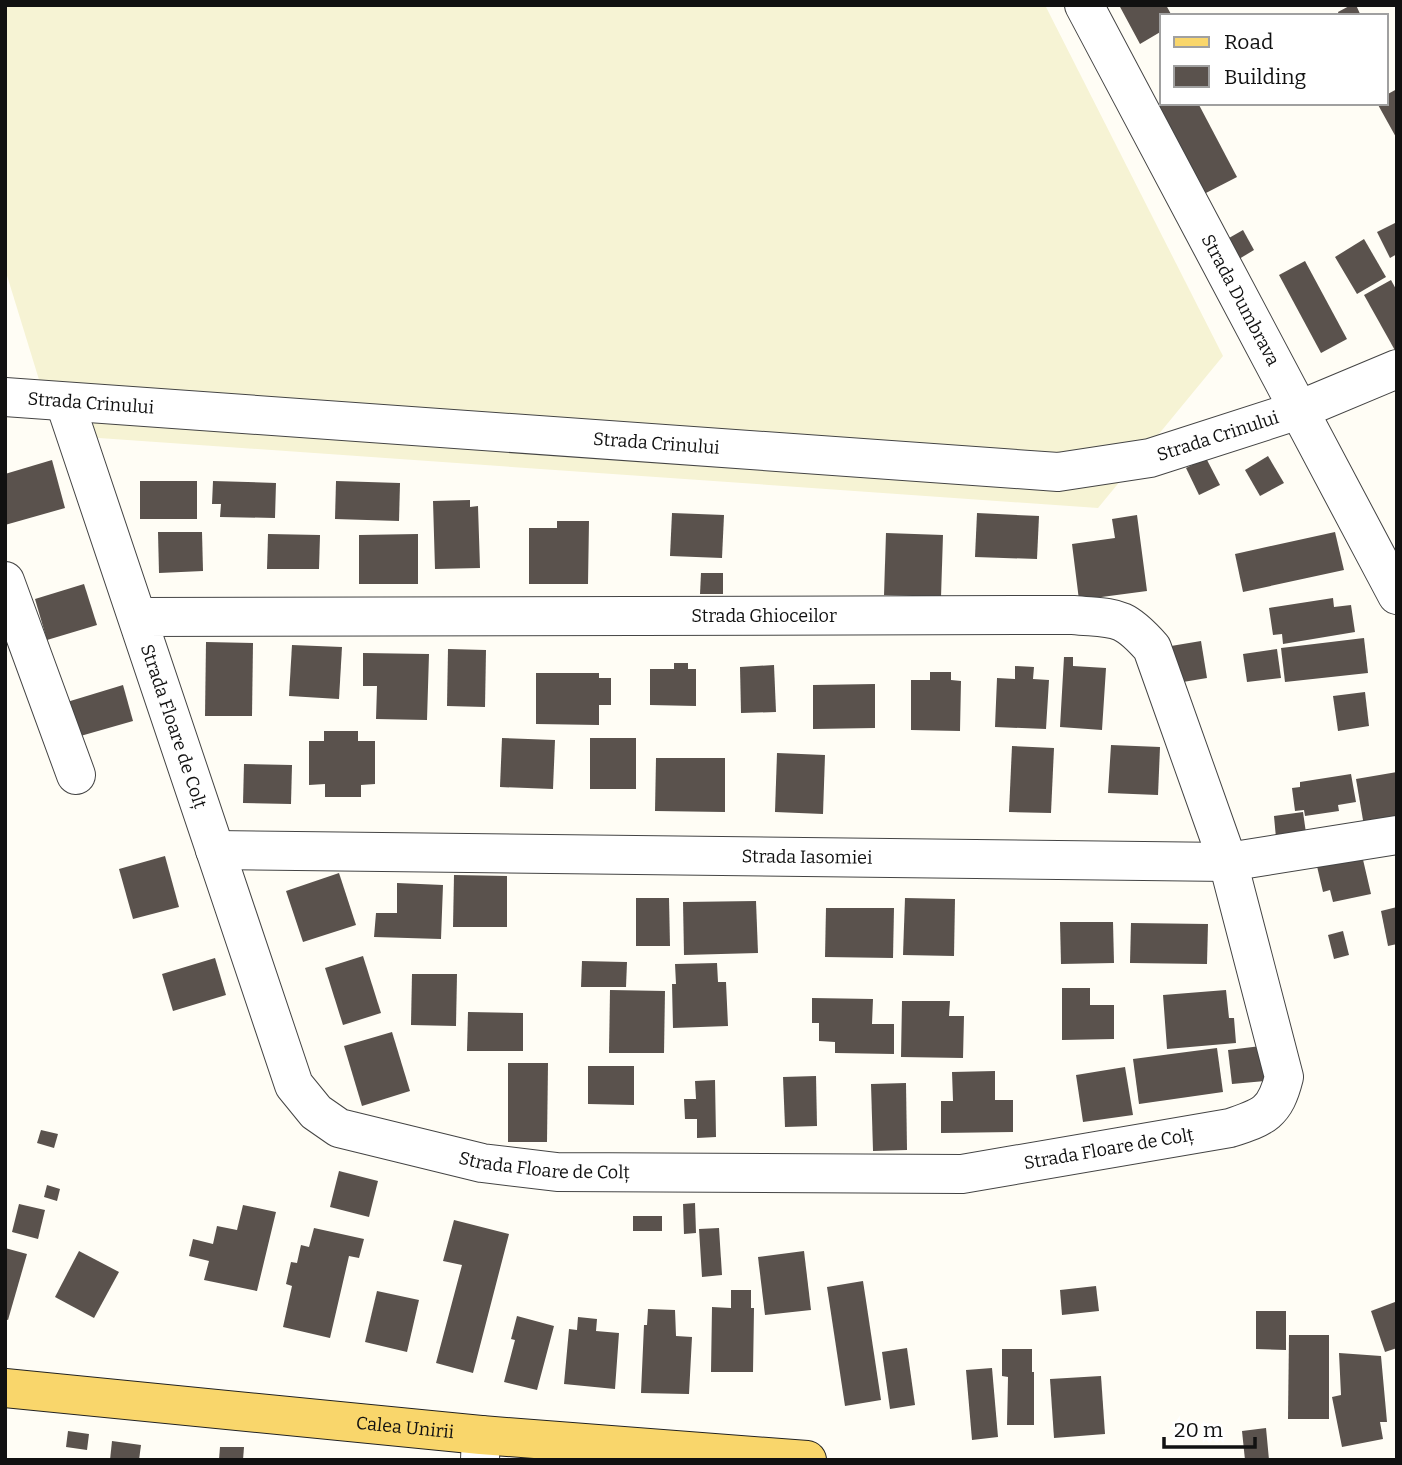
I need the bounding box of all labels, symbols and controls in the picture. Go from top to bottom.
legend [1160,14,1388,105]
text: Road [1224,29,1273,55]
text: Building [1224,64,1307,90]
street label: Strada Dumbrava [1197,231,1284,370]
street label: Strada Crinului [27,388,155,419]
street label: Strada Crinului [1154,406,1282,466]
street label: Strada Crinului [592,428,720,459]
street label: Strada Ghioceilor [691,605,837,627]
street label: Strada Floare de Colț [136,641,211,812]
street label: Strada Iasomiei [741,845,873,869]
street label: Strada Floare de Colț [1022,1123,1196,1174]
street label: Strada Floare de Colț [457,1147,630,1183]
scale bar [1164,1406,1255,1450]
street label: Calea Unirii [355,1412,455,1443]
text: 20 m [1174,1417,1223,1443]

